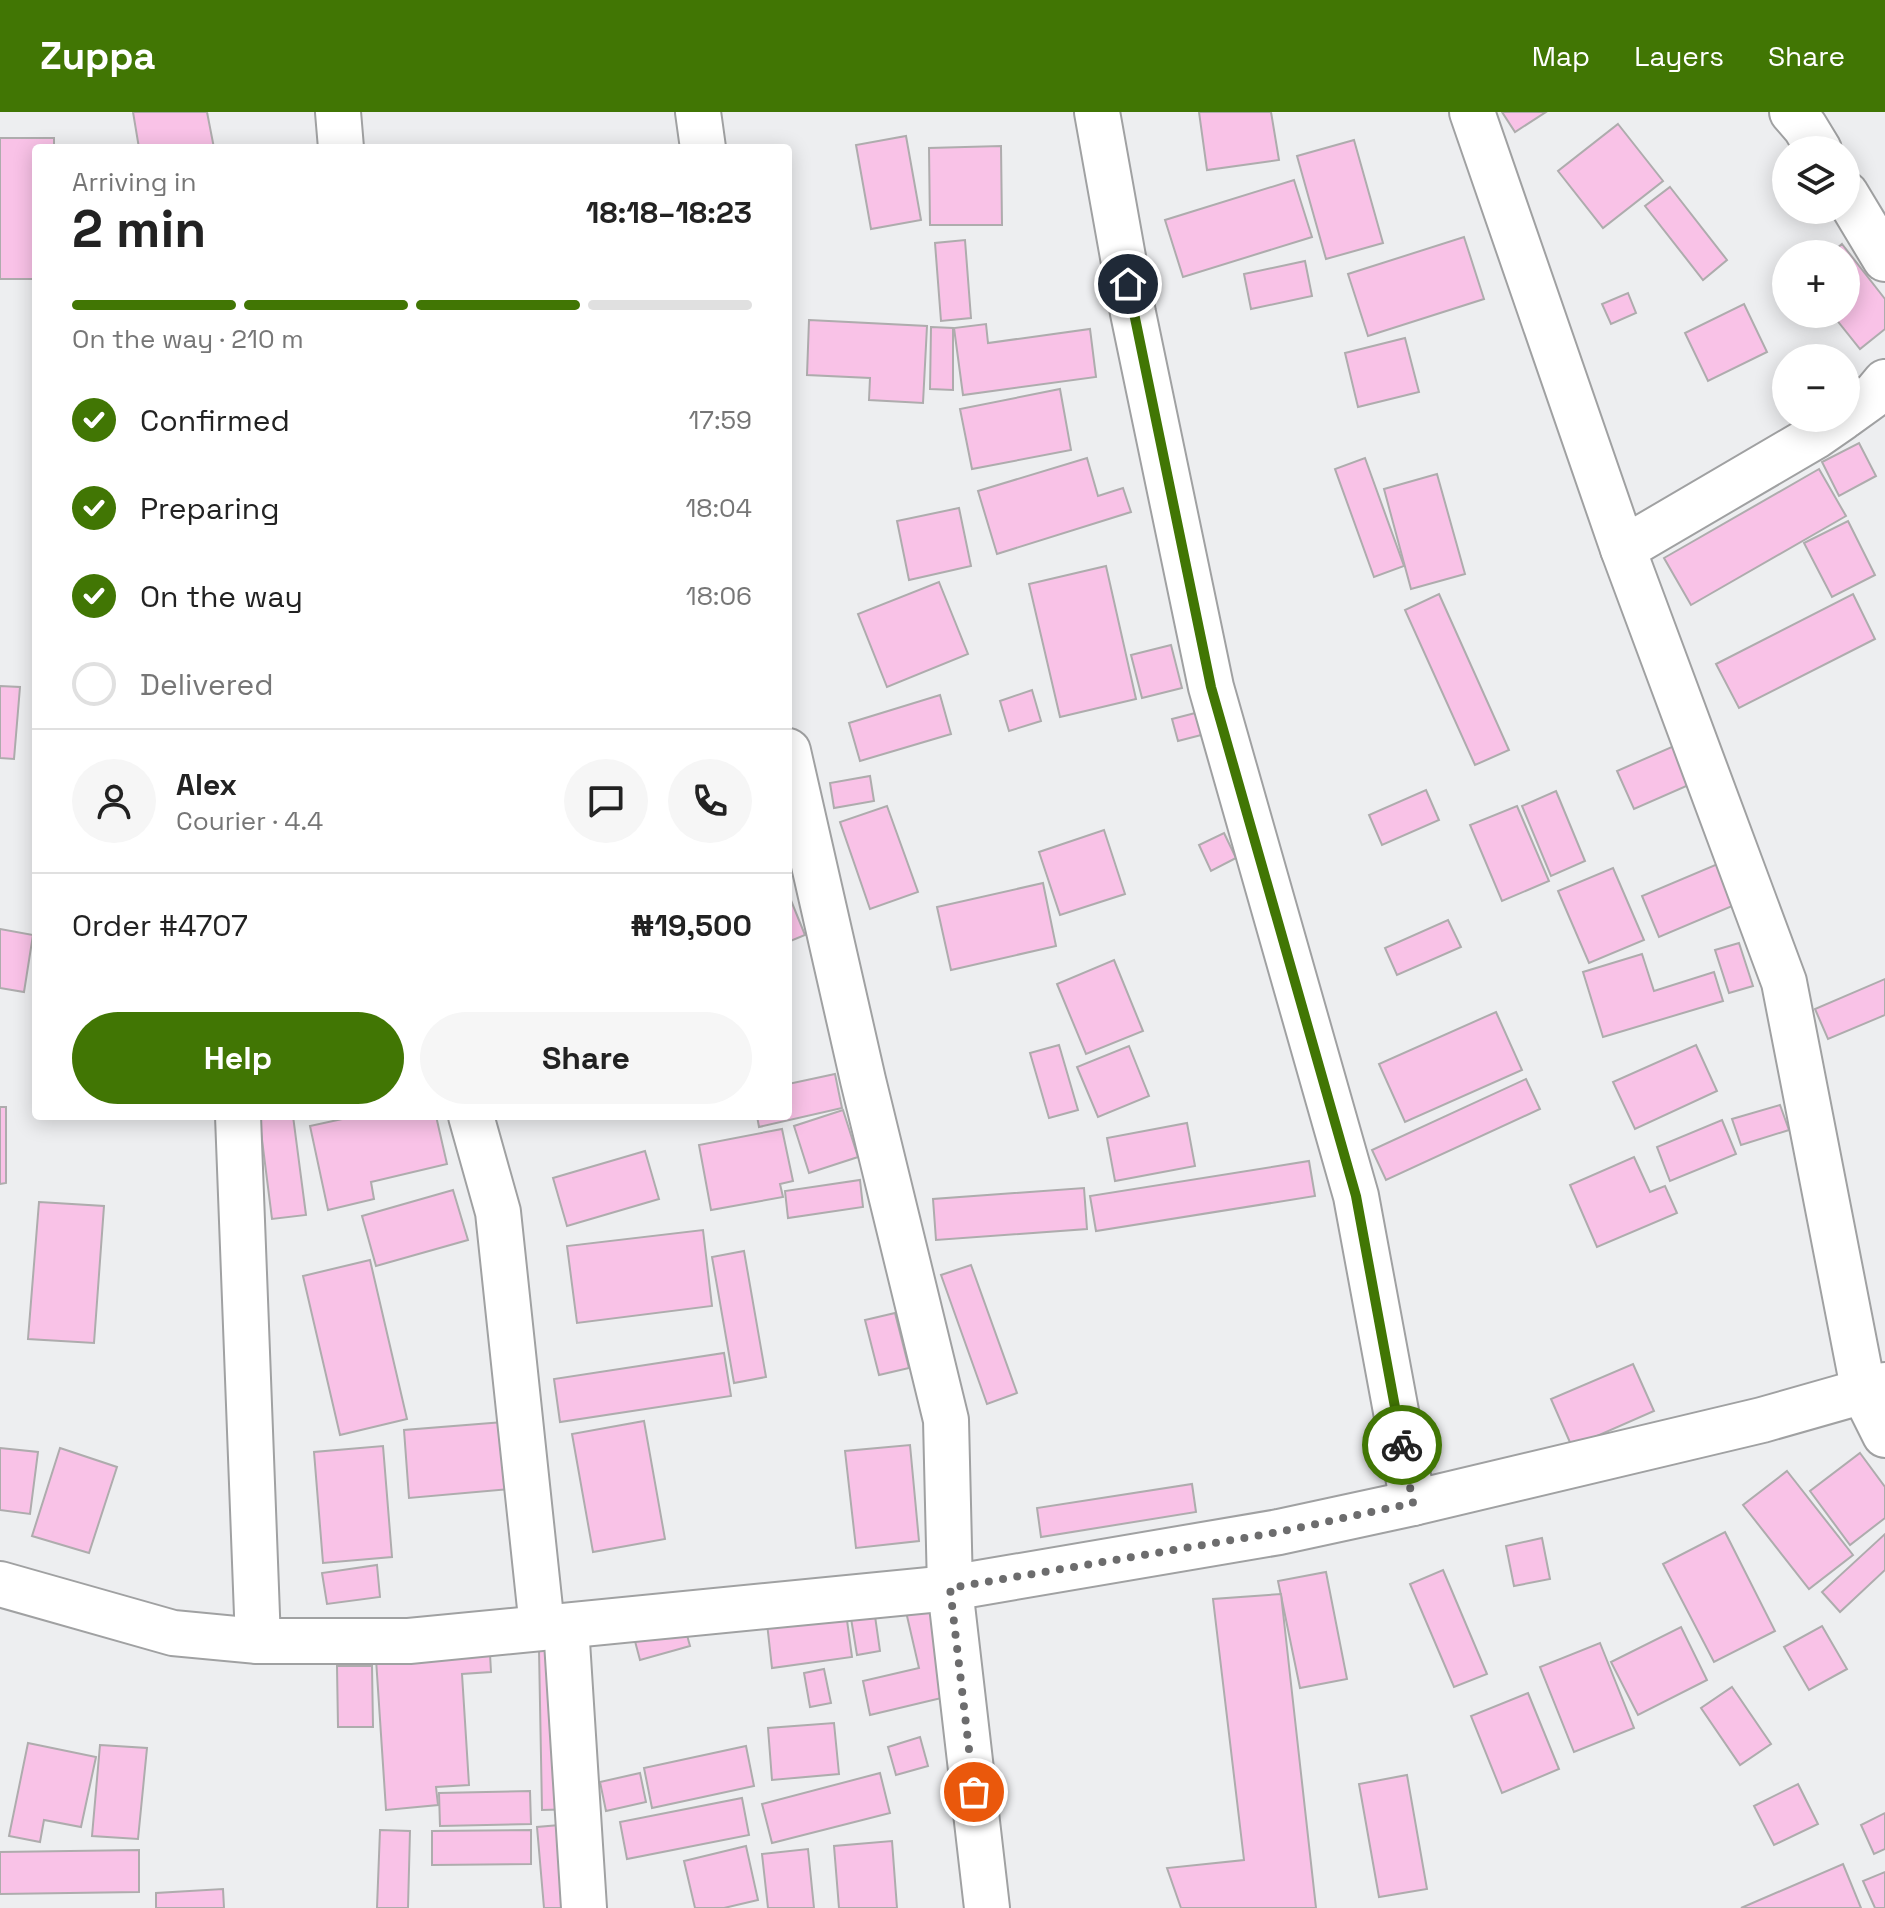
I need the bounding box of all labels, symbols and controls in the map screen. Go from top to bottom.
text: Zuppa [40,32,156,80]
text: Map [1532,38,1590,74]
text: Layers [1634,38,1724,74]
text: Share [1768,38,1845,74]
map controls [1772,136,1860,432]
button: layers [1772,136,1860,224]
text: Arriving in [72,165,196,199]
text: 18:18–18:23 [586,193,752,232]
text: 2 min [72,196,206,262]
button: + [1772,240,1860,328]
pin [1094,250,1162,318]
icon: home [1106,262,1150,306]
text: On the way · 210 m [72,322,304,356]
button: − [1772,344,1860,432]
icon: check [72,398,116,442]
text: Confirmed [140,401,290,440]
text: 17:59 [688,403,752,437]
icon: check [72,486,116,530]
text: Preparing [140,489,279,528]
text: 18:04 [685,491,752,525]
icon: check [72,574,116,618]
text: On the way [140,577,303,616]
text: 18:06 [686,579,752,613]
text: Delivered [140,665,274,704]
button: person [72,759,156,843]
button: chat [564,759,648,843]
button: phone [668,759,752,843]
text: Alex [176,765,237,804]
text: Courier · 4.4 [176,804,323,838]
text: Order #4707 [72,906,248,945]
text: ₦19,500 [630,906,752,945]
button: Help [72,1012,404,1104]
button: Share [420,1012,752,1104]
courier [1362,1405,1442,1485]
icon: bike [1380,1423,1424,1467]
pin [940,1758,1008,1826]
icon: bag [952,1770,996,1814]

